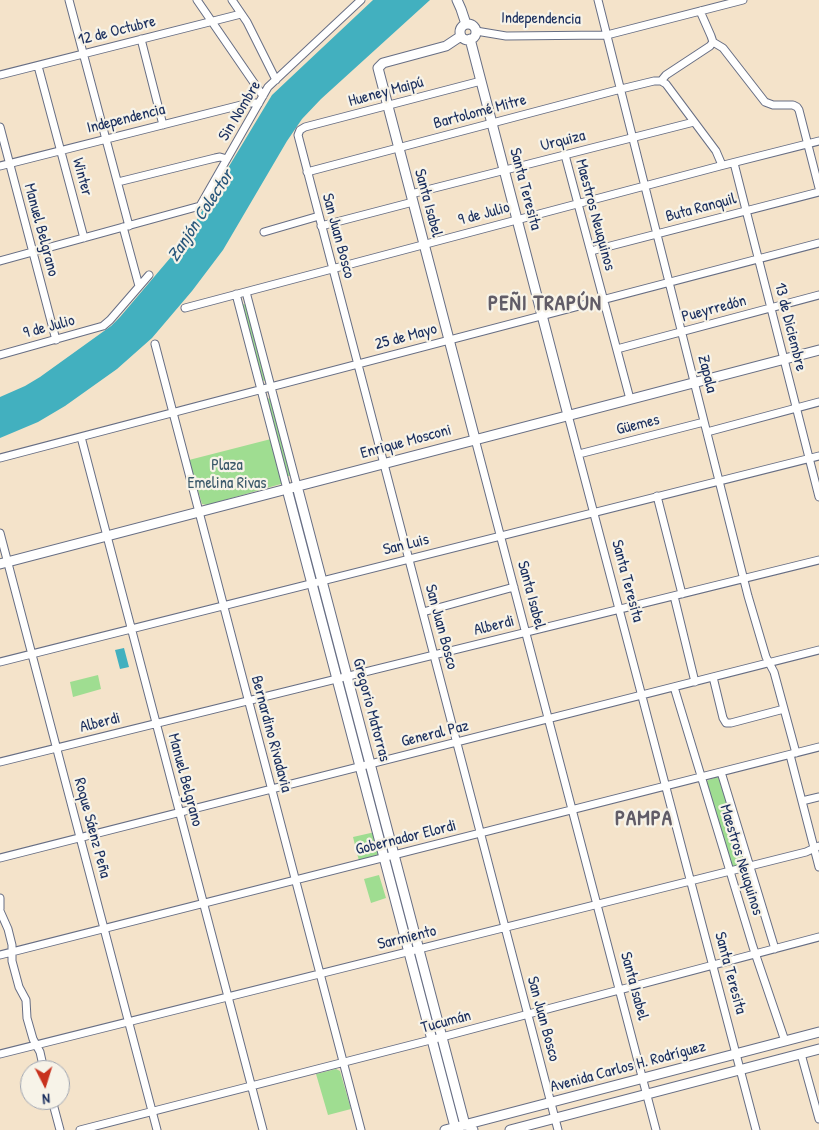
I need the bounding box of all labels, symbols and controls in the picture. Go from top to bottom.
street label: Independencia [501,9,581,29]
street label: 12 de Octubre [76,12,158,50]
street label: Hueney Maipú [346,73,426,111]
street label: Sin Nombre [215,77,265,145]
street label: Bartolomé Mitre [432,90,528,134]
street label: Independencia [85,100,167,138]
street label: Urquiza [539,126,587,156]
street label: Santa Teresita [505,146,545,232]
street label: Winter [68,156,96,198]
street label: Maestros Neuquinos [571,157,619,273]
water label: Zanjón Colector [163,166,239,266]
street label: Santa Isabel [410,167,446,239]
street label: Manuel Belgrano [19,181,63,279]
street label: Buta Ranquil [664,189,738,227]
street label: San Juan Bosco [317,191,359,281]
street label: 9 de Julio [456,198,512,230]
street label: 13 de Diciembre [770,281,810,373]
district label: PEÑI TRAPÚN [487,291,603,317]
street label: Pueyrredón [680,291,748,327]
street label: 9 de Julio [21,311,77,343]
street label: 25 de Mayo [373,320,439,354]
street label: Zapala [693,353,721,395]
street label: Güemes [614,410,662,440]
street label: Enrique Mosconi [358,421,454,463]
park label: Plaza Emelina Rivas [187,456,267,494]
street label: San Luis [381,530,431,560]
street label: Santa Teresita [607,538,647,624]
street label: Santa Isabel [513,559,549,631]
street label: San Juan Bosco [420,582,462,672]
street label: Alberdi [472,612,516,640]
street label: Gregorio Matorras [348,656,394,764]
street label: Bernardino Rivadavia [246,674,296,794]
street label: Alberdi [78,709,122,737]
street label: General Paz [399,716,471,752]
street label: Manuel Belgrano [163,731,207,829]
street label: Roque Sáenz Peña [69,776,115,880]
street label: Maestros Neuquinos [715,802,767,918]
district label: PAMPA [614,806,674,832]
street label: Gobernador Elordi [354,816,458,860]
street label: Sarmiento [376,921,438,955]
street label: Santa Teresita [710,930,750,1016]
street label: Santa Isabel [616,950,652,1022]
street label: San Juan Bosco [522,974,564,1064]
street label: Tucumán [419,1006,473,1038]
street label: Avenida Carlos H. Rodríguez [548,1037,708,1097]
north arrow [20,1060,70,1110]
text: N [42,1090,51,1109]

